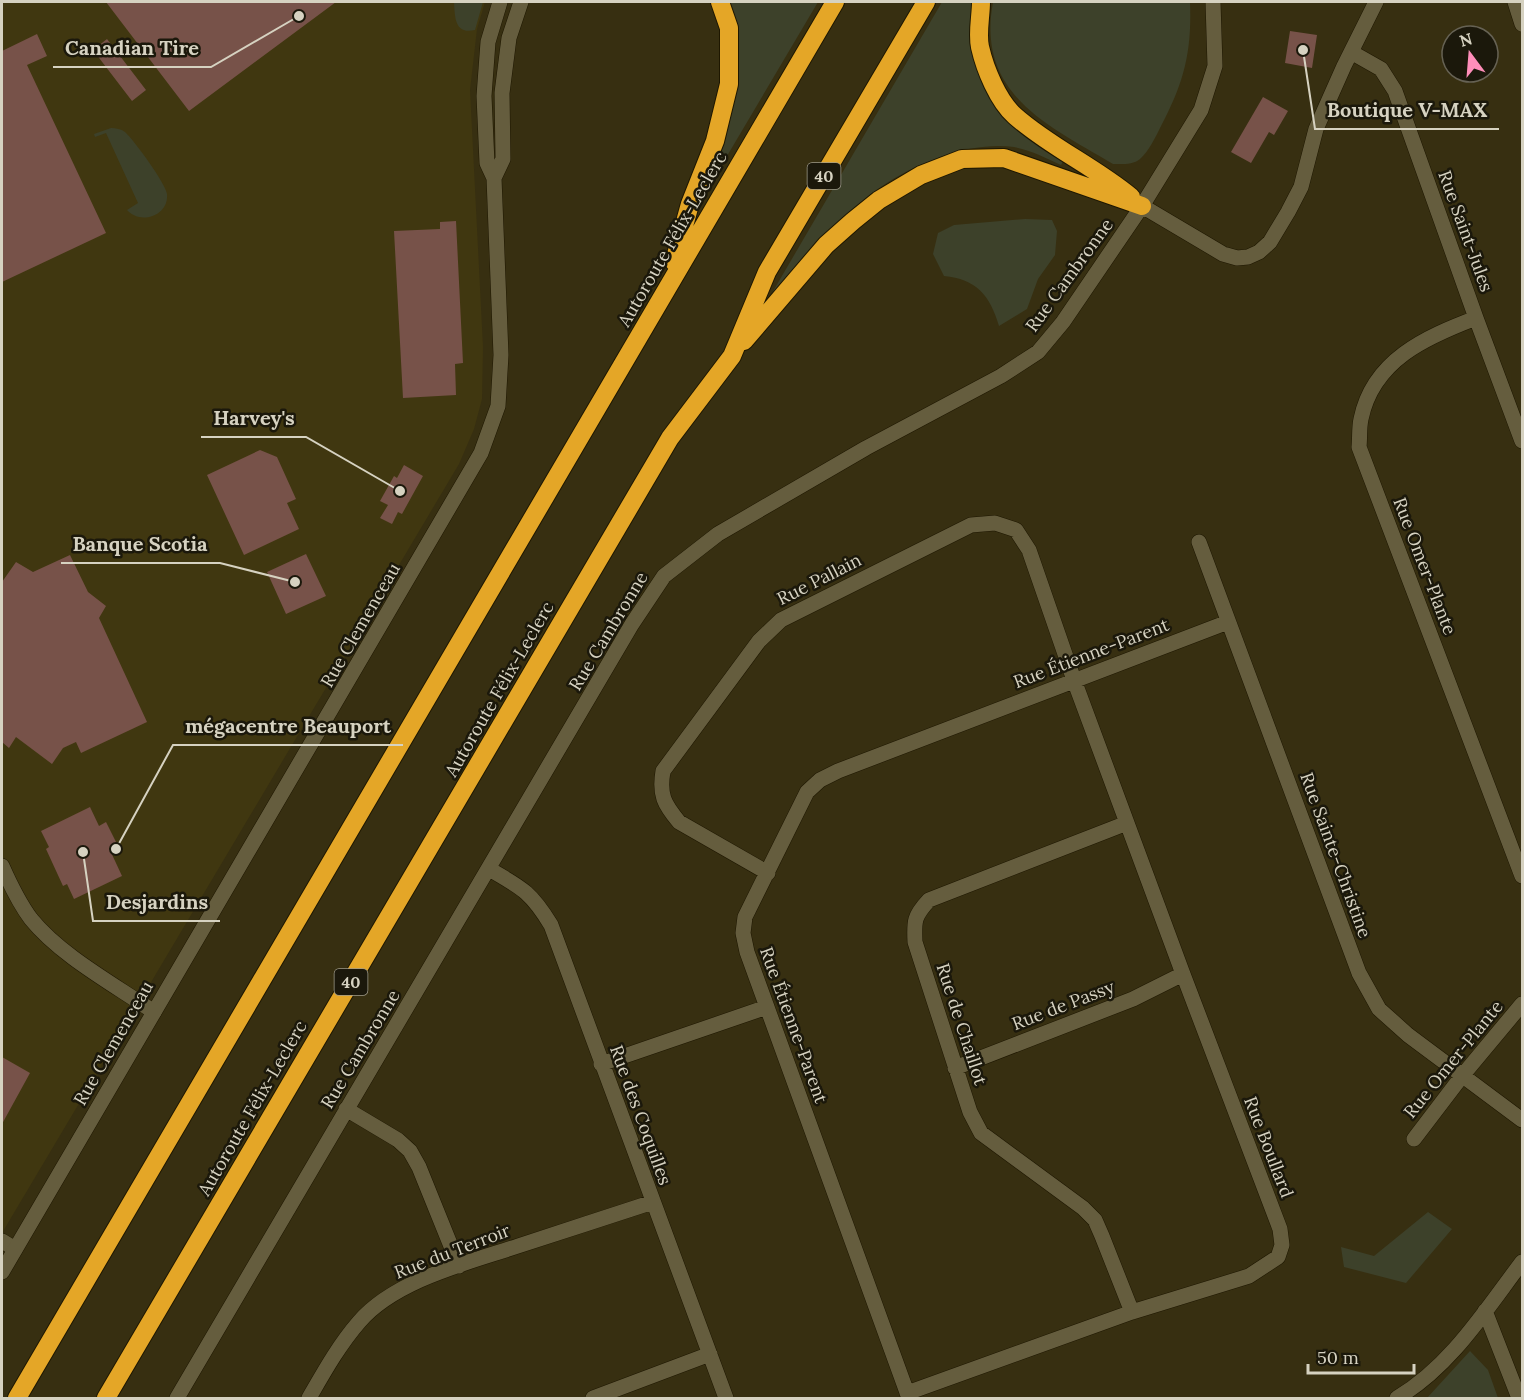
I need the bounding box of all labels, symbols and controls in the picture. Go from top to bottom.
north arrow [1440,24,1500,84]
text: N [1457,28,1475,51]
callout: Canadian Tire [53,29,211,67]
text: Canadian Tire [65,35,199,60]
callout: Boutique V-MAX [1315,91,1499,129]
text: Boutique V-MAX [1327,97,1487,122]
street label: Autoroute Félix-Leclerc [612,147,732,332]
road number: 40 [808,163,840,189]
street label: Rue Saint-Jules [1433,167,1499,295]
street label: Rue Cambronne [1020,214,1118,336]
callout: Harvey's [201,399,306,437]
text: Harvey's [213,405,295,430]
street label: Rue Omer-Plante [1388,494,1462,638]
callout: Banque Scotia [61,525,220,563]
text: Banque Scotia [72,531,208,556]
street label: Rue Pallain [773,548,865,610]
street label: Rue Clemenceau [315,559,405,691]
street label: Rue Cambronne [563,567,653,695]
street label: Autoroute Félix-Leclerc [439,597,559,782]
street label: Rue Étienne-Parent [1010,613,1172,693]
callout: mégacentre Beauport [173,707,403,745]
text: mégacentre Beauport [185,713,392,738]
street label: Rue Sainte-Christine [1295,769,1377,941]
callout: Desjardins [93,883,220,921]
text: Desjardins [106,889,209,914]
street label: Rue Étienne-Parent [755,944,833,1106]
street label: Rue de Chaillot [931,960,993,1088]
road number: 40 [334,969,368,995]
street label: Rue de Passy [1008,975,1118,1035]
street label: Rue Clemenceau [68,977,158,1109]
street label: Rue Cambronne [315,985,405,1113]
street label: Rue Omer-Plante [1398,995,1508,1123]
street label: Autoroute Félix-Leclerc [192,1016,312,1201]
street label: Rue des Coquilles [605,1042,677,1188]
street label: Rue Boullard [1239,1093,1299,1201]
street label: Rue du Terroir [391,1218,513,1284]
scale bar [1308,1337,1414,1375]
text: 50 m [1317,1346,1359,1369]

